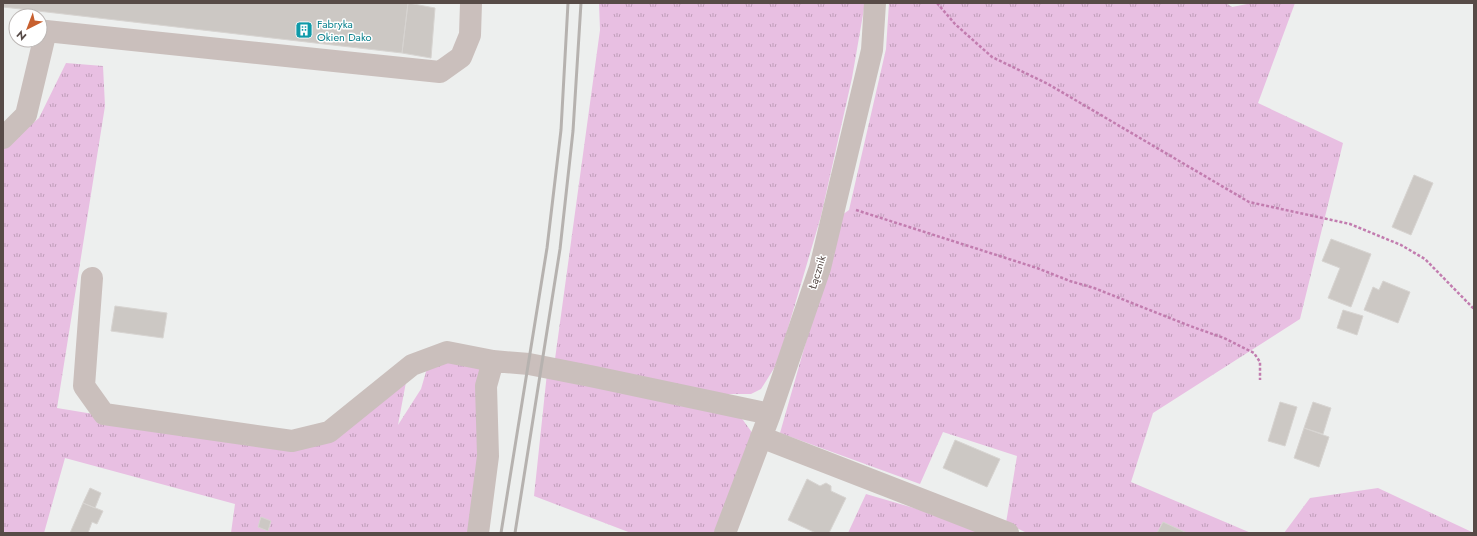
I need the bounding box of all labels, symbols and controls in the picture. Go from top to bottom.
north arrow [8,8,48,48]
place label: Fabryka Okien Dako [317,16,372,45]
building icon: Fabryka Okien Dako [294,20,314,40]
text: N [13,27,30,44]
street label: Łącznik [804,253,830,292]

